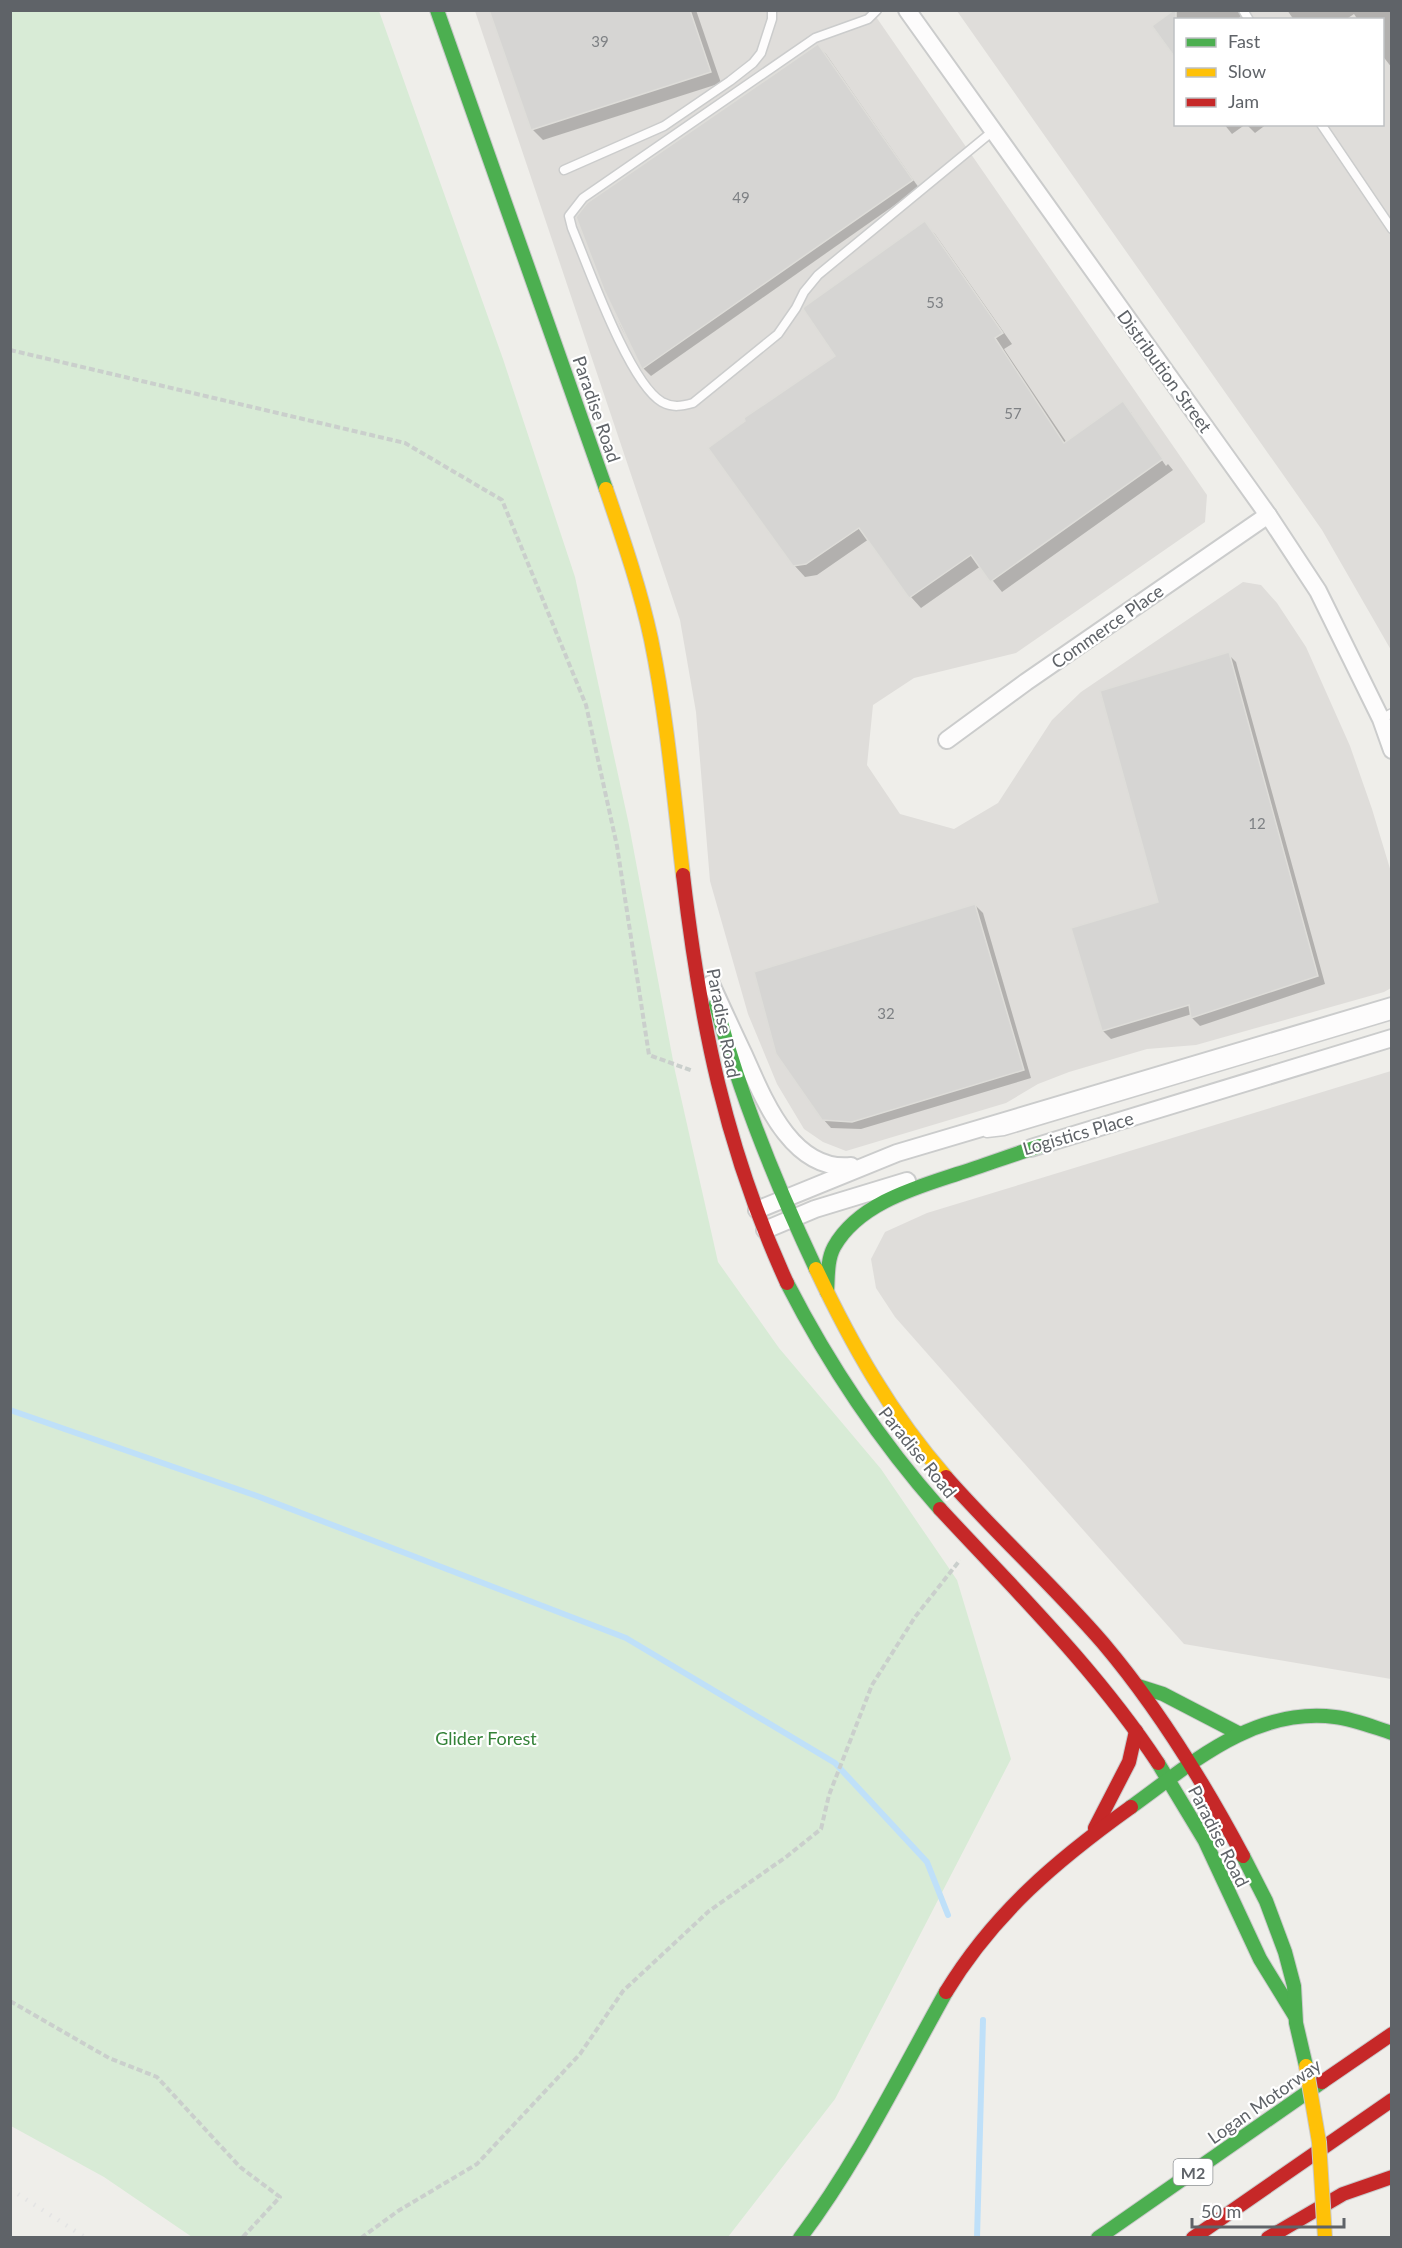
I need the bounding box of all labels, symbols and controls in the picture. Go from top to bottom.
legend [1174,18,1384,126]
text: Fast [1228,30,1261,52]
house number: 39 [591,32,609,50]
text: Slow [1228,60,1266,82]
text: Jam [1228,90,1259,112]
house number: 49 [732,188,750,206]
house number: 53 [926,293,944,311]
street label: Distribution Street [1113,305,1217,437]
street label: Paradise Road [569,353,625,465]
house number: 57 [1004,404,1022,422]
street label: Commerce Place [1047,579,1167,673]
house number: 12 [1248,814,1266,832]
street label: Paradise Road [703,966,745,1080]
house number: 32 [877,1004,895,1022]
street label: Logistics Place [1020,1107,1136,1159]
street label: Paradise Road [875,1402,961,1502]
park label: Glider Forest [435,1727,537,1749]
street label: Paradise Road [1184,1782,1254,1890]
street label: Logan Motorway [1203,2053,1326,2148]
road number: M2 [1174,2159,1212,2185]
scale bar [1192,2191,1344,2229]
text: 50 m [1201,2200,1241,2222]

